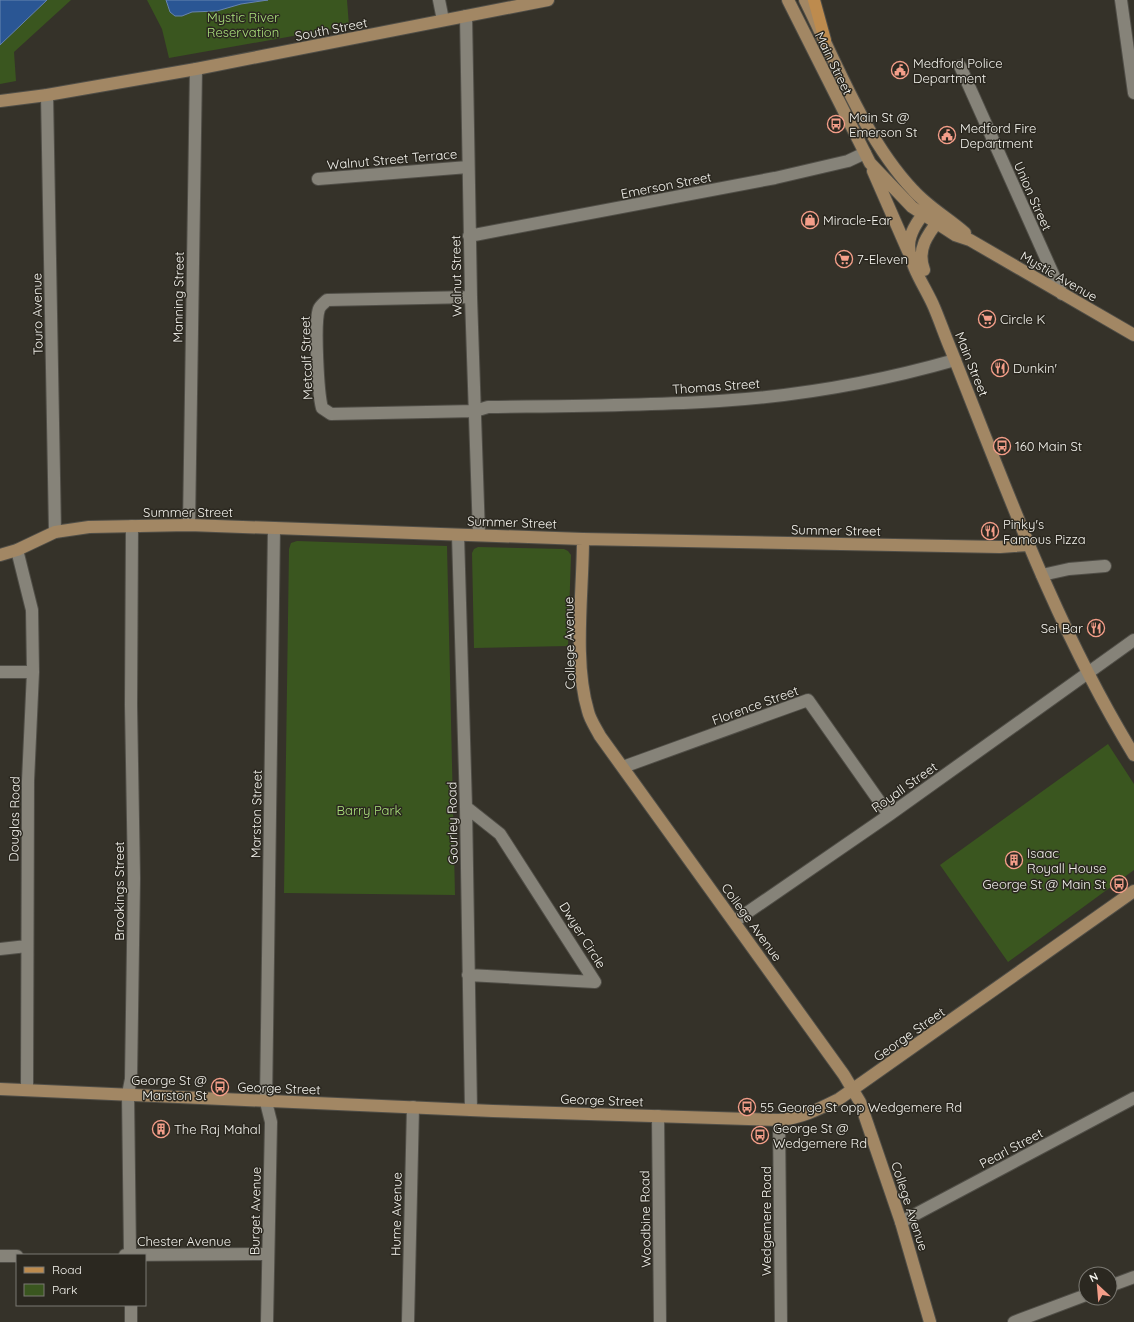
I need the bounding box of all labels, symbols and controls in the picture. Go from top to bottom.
park label: Mystic River Reservation [207,9,279,40]
street label: South Street [293,14,369,44]
street label: Main Street [812,29,856,97]
place label: Medford Police Department [913,55,1003,86]
public building icon: Medford Police Department [890,60,910,80]
place label: Main St @ Emerson St [849,109,917,140]
bus stop icon: Main St @ Emerson St [826,114,846,134]
place label: Medford Fire Department [960,120,1036,151]
public building icon: Medford Fire Department [937,125,957,145]
street label: Walnut Street Terrace [326,145,458,173]
street label: Union Street [1011,159,1055,233]
street label: Emerson Street [619,168,713,202]
shop icon: Miracle-Ear [800,210,820,230]
place label: Miracle-Ear [823,212,892,228]
street label: Walnut Street [447,235,465,317]
street label: Mystic Avenue [1018,248,1100,304]
supermarket icon: 7-Eleven [834,249,854,269]
street label: Manning Street [169,251,187,343]
place label: 7-Eleven [857,251,908,267]
street label: Touro Avenue [28,273,46,355]
supermarket icon: Circle K [977,309,997,329]
place label: Circle K [1000,311,1045,327]
street label: Metcalf Street [297,316,315,400]
street label: Main Street [952,329,992,399]
restaurant icon: Dunkin' [990,358,1010,378]
place label: Dunkin' [1013,360,1057,376]
street label: Thomas Street [672,375,760,397]
bus stop icon: 160 Main St [992,436,1012,456]
place label: 160 Main St [1015,438,1082,454]
street label: Summer Street [143,504,233,520]
street label: Summer Street [467,512,557,532]
place label: Pinky's Famous Pizza [1003,516,1086,547]
street label: Summer Street [791,521,881,539]
restaurant icon: Pinky's Famous Pizza [980,521,1000,541]
street label: College Avenue [560,597,578,689]
restaurant icon: Sei Bar [1086,618,1106,638]
place label: Sei Bar [1041,620,1083,636]
street label: Florence Street [710,682,800,728]
street label: Royall Street [868,758,940,816]
street label: Marston Street [247,770,265,858]
street label: Douglas Road [5,776,23,862]
street label: Gourley Road [443,782,461,864]
park label: Barry Park [337,802,401,818]
street label: Brookings Street [111,841,127,941]
place label: Isaac Royall House [1027,845,1106,876]
building icon: Isaac Royall House [1004,850,1024,870]
bus stop icon: George St @ Main St [1109,874,1129,894]
place label: George St @ Main St [983,876,1106,892]
street label: College Avenue [718,880,786,964]
street label: Dwyer Circle [556,899,610,971]
street label: George Street [870,1004,948,1064]
place label: George St @ Marston St [131,1072,207,1103]
bus stop icon: George St @ Marston St [210,1077,230,1097]
street label: George Street [237,1079,321,1097]
street label: George Street [560,1091,644,1109]
bus stop icon: 55 George St opp Wedgemere Rd [737,1097,757,1117]
place label: 55 George St opp Wedgemere Rd [760,1099,962,1115]
building icon: The Raj Mahal [151,1119,171,1139]
place label: George St @ Wedgemere Rd [773,1120,867,1151]
place label: The Raj Mahal [174,1121,261,1137]
bus stop icon: George St @ Wedgemere Rd [750,1125,770,1145]
street label: Pearl Street [976,1125,1046,1171]
street label: College Avenue [888,1159,932,1253]
street label: Wedgemere Road [758,1166,774,1276]
street label: Burget Avenue [246,1167,264,1255]
street label: Woodbine Road [636,1170,654,1268]
street label: Hume Avenue [387,1172,405,1256]
street label: Chester Avenue [137,1233,231,1249]
legend [16,1254,146,1306]
text: Road [52,1262,82,1277]
north arrow [1078,1266,1118,1306]
text: N [1087,1269,1100,1285]
text: Park [52,1282,77,1297]

